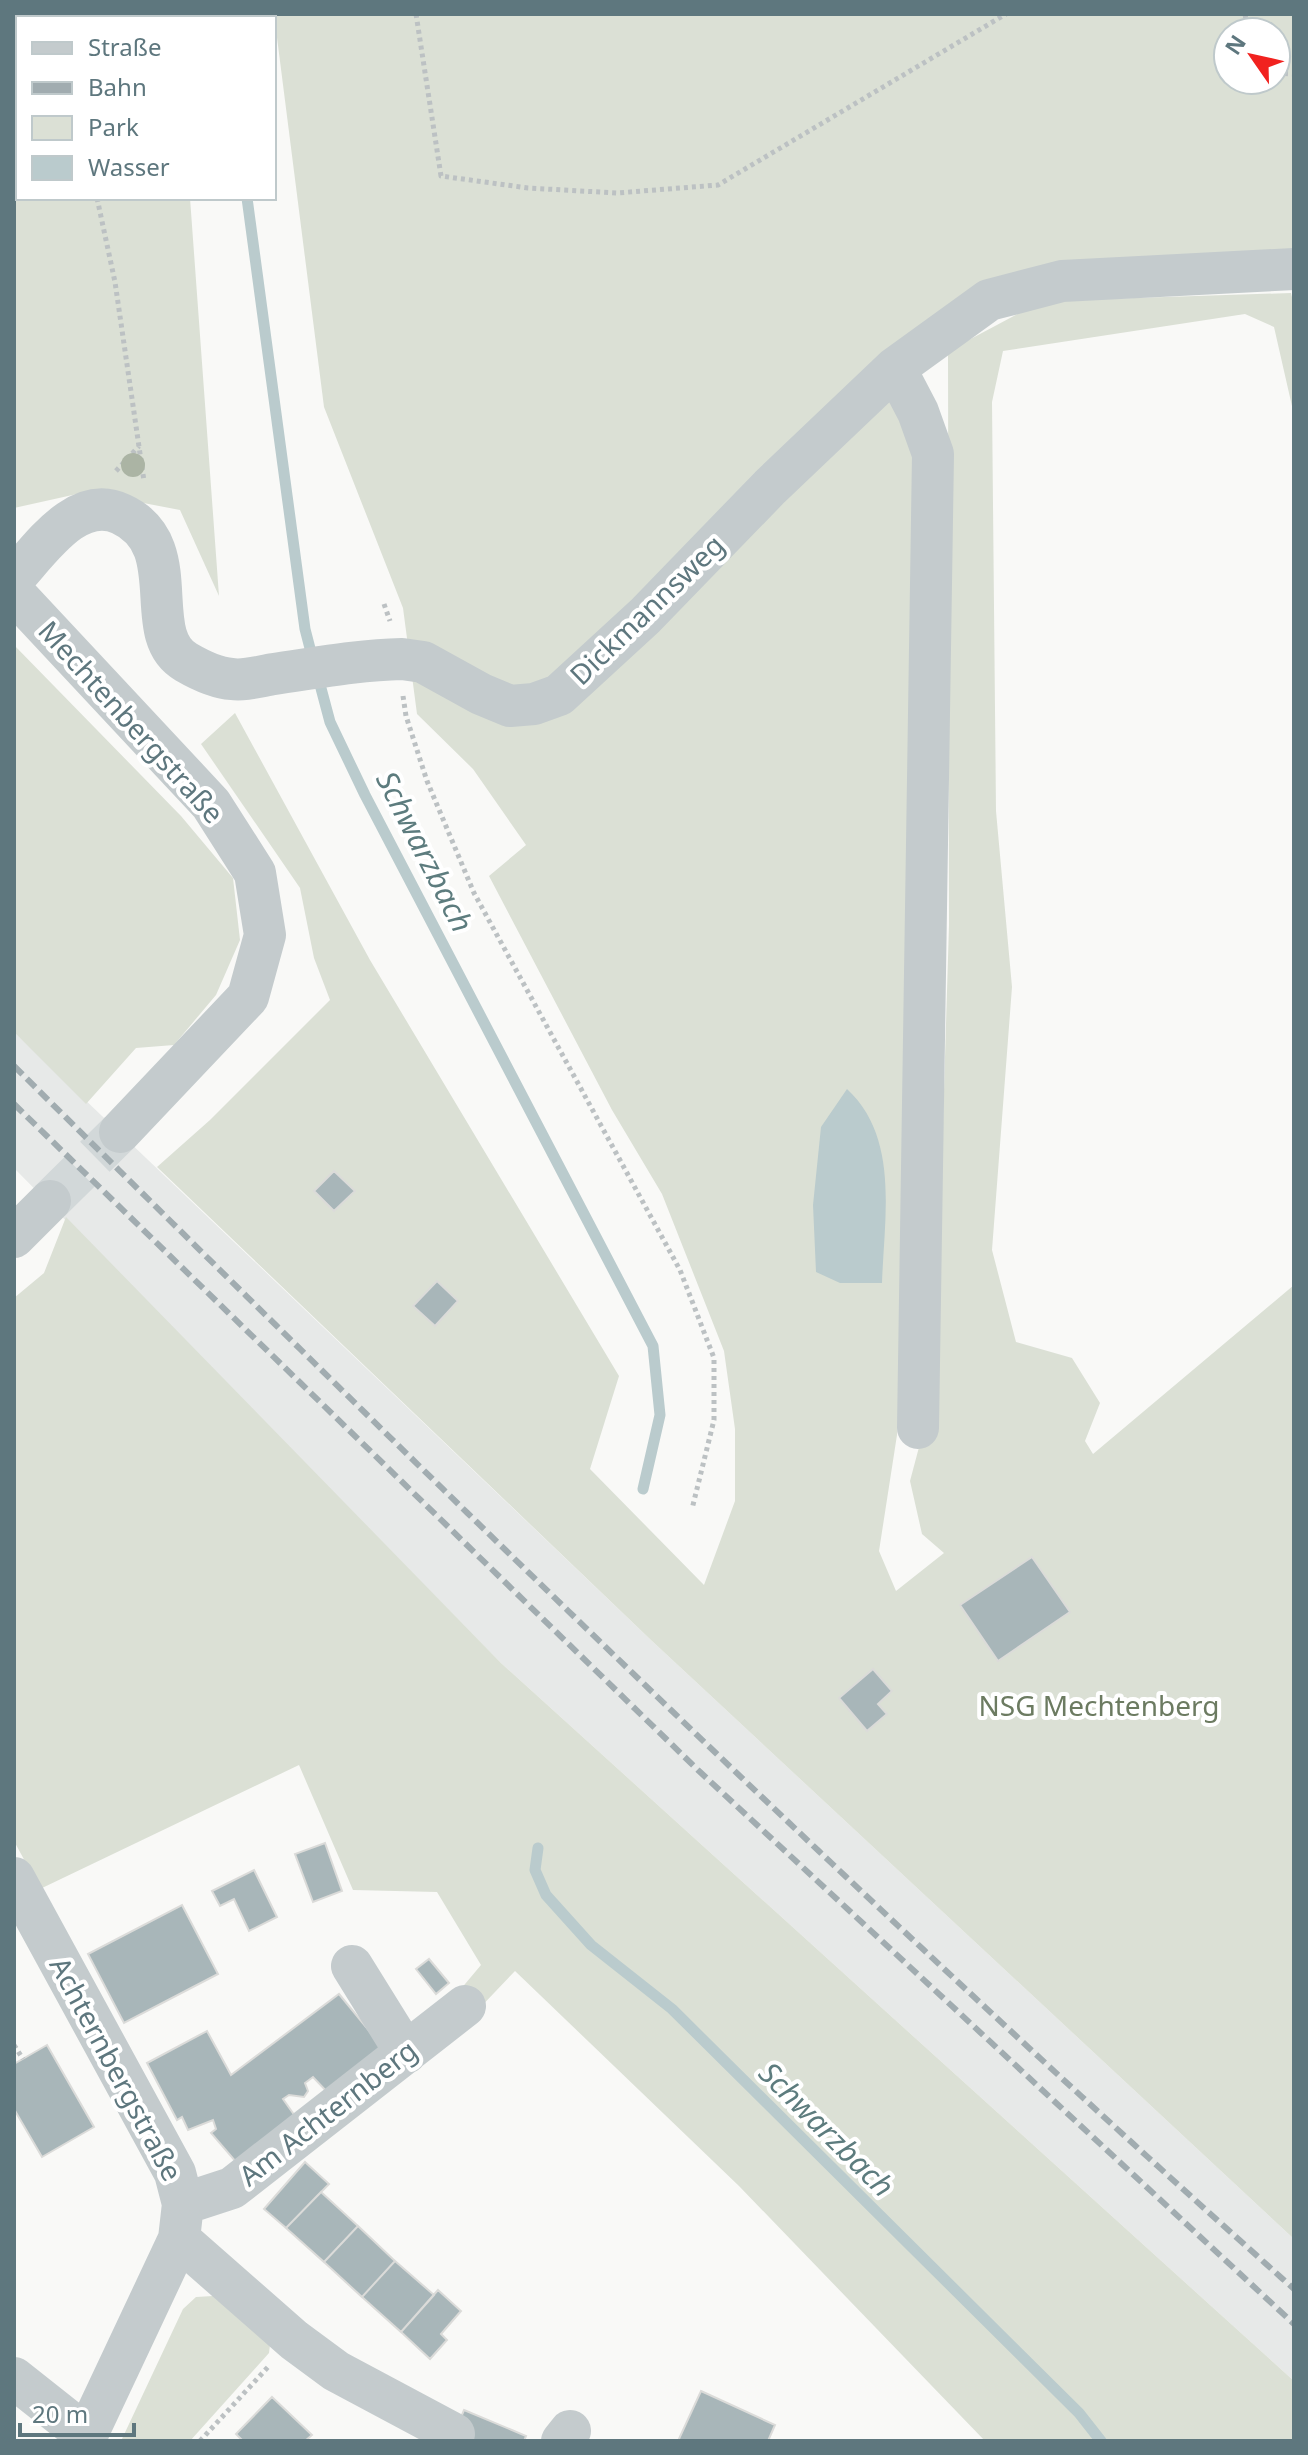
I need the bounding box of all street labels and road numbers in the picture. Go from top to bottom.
street label: Dickmannsweg [561,526,732,693]
street label: Mechtenbergstraße [31,612,233,831]
street label: Achternbergstraße [42,1950,192,2187]
street label: Am Achternberg [230,2031,424,2194]

